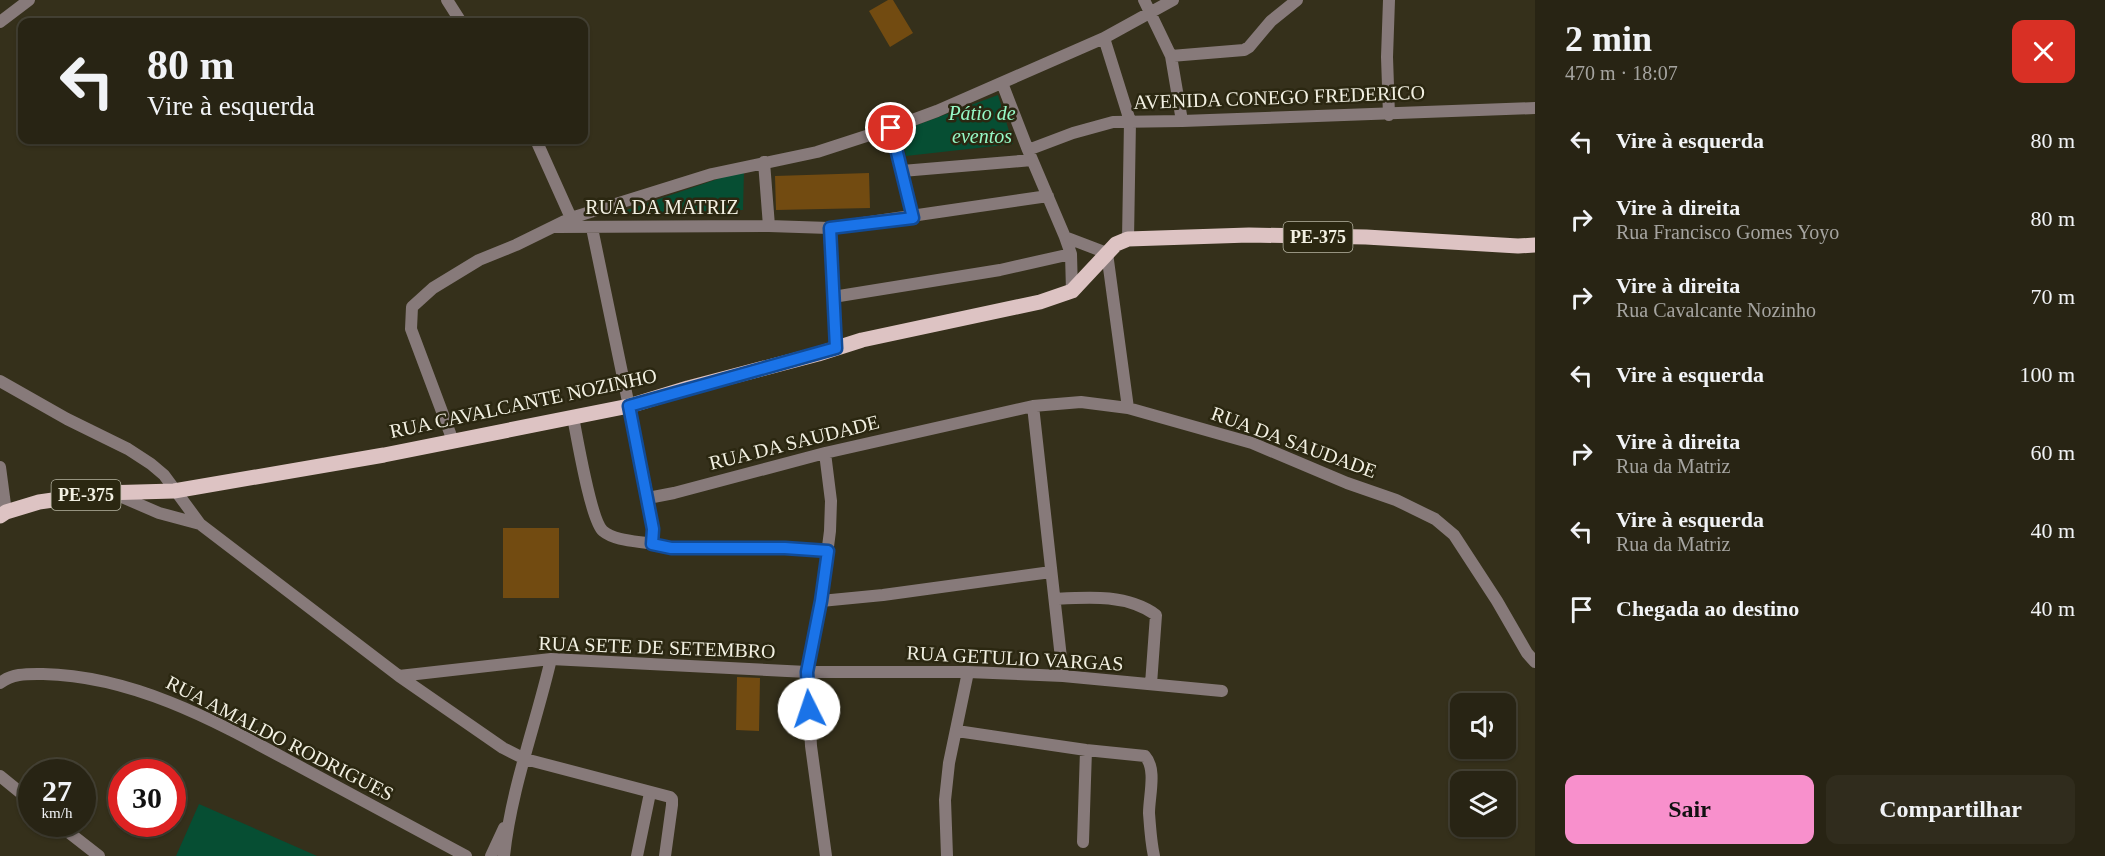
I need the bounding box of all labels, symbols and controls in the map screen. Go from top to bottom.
text: 2 min [1565,19,1652,59]
button: close [2012,20,2075,83]
icon: left [48,42,126,120]
text: 80 m [147,42,235,88]
text: 470 m · 18:07 [1565,62,1678,84]
street label: AVENIDA CONEGO FREDERICO [1133,81,1425,113]
text: Vire à esquerda [147,91,315,121]
pin [865,102,916,153]
park label: Pátio de eventos [947,102,1016,147]
icon: arrive [874,111,907,144]
icon: left [1565,125,1598,158]
text: Vire à esquerda [1616,128,1764,153]
text: 80 m [2030,128,2075,153]
text: Vire à direita [1616,195,1740,220]
street label: RUA DA MATRIZ [585,196,739,218]
icon: right [1565,203,1598,236]
text: 80 m [2030,206,2075,231]
text: Rua Francisco Gomes Yoyo [1616,221,1839,243]
road number: PE-375 [1284,222,1352,252]
text: Vire à direita [1616,273,1740,298]
icon: right [1565,281,1598,314]
text: 70 m [2030,284,2075,309]
text: Rua Cavalcante Nozinho [1616,299,1816,321]
icon: left [1565,359,1598,392]
text: Vire à esquerda [1616,362,1764,387]
text: 100 m [2019,362,2075,387]
street label: RUA CAVALCANTE NOZINHO [387,364,659,442]
street label: RUA DA SAUDADE [1208,402,1380,482]
street label: RUA DA SAUDADE [707,410,881,474]
text: Vire à direita [1616,429,1740,454]
icon: right [1565,437,1598,470]
text: 60 m [2030,440,2075,465]
text: Rua da Matriz [1616,455,1730,477]
road number: PE-375 [52,480,121,510]
text: Vire à esquerda [1616,507,1764,532]
icon: left [1565,515,1598,548]
text: 40 m [2030,518,2075,543]
text: Rua da Matriz [1616,533,1730,555]
icon: arrive [1565,593,1598,626]
text: Chegada ao destino [1616,596,1799,621]
text: 40 m [2030,596,2075,621]
street label: RUA SETE DE SETEMBRO [538,632,776,662]
street label: RUA GETULIO VARGAS [906,641,1124,675]
street label: RUA AMALDO RODRIGUES [163,671,397,805]
position arrow [777,677,841,741]
map controls [1450,693,1516,837]
button: sound [1450,693,1516,759]
speed limit sign: 30 [108,759,186,837]
button: layers [1450,771,1516,837]
text: 27 [42,774,72,807]
button: Sair [1565,775,1814,844]
button: Compartilhar [1826,775,2075,844]
text: km/h [42,805,72,821]

